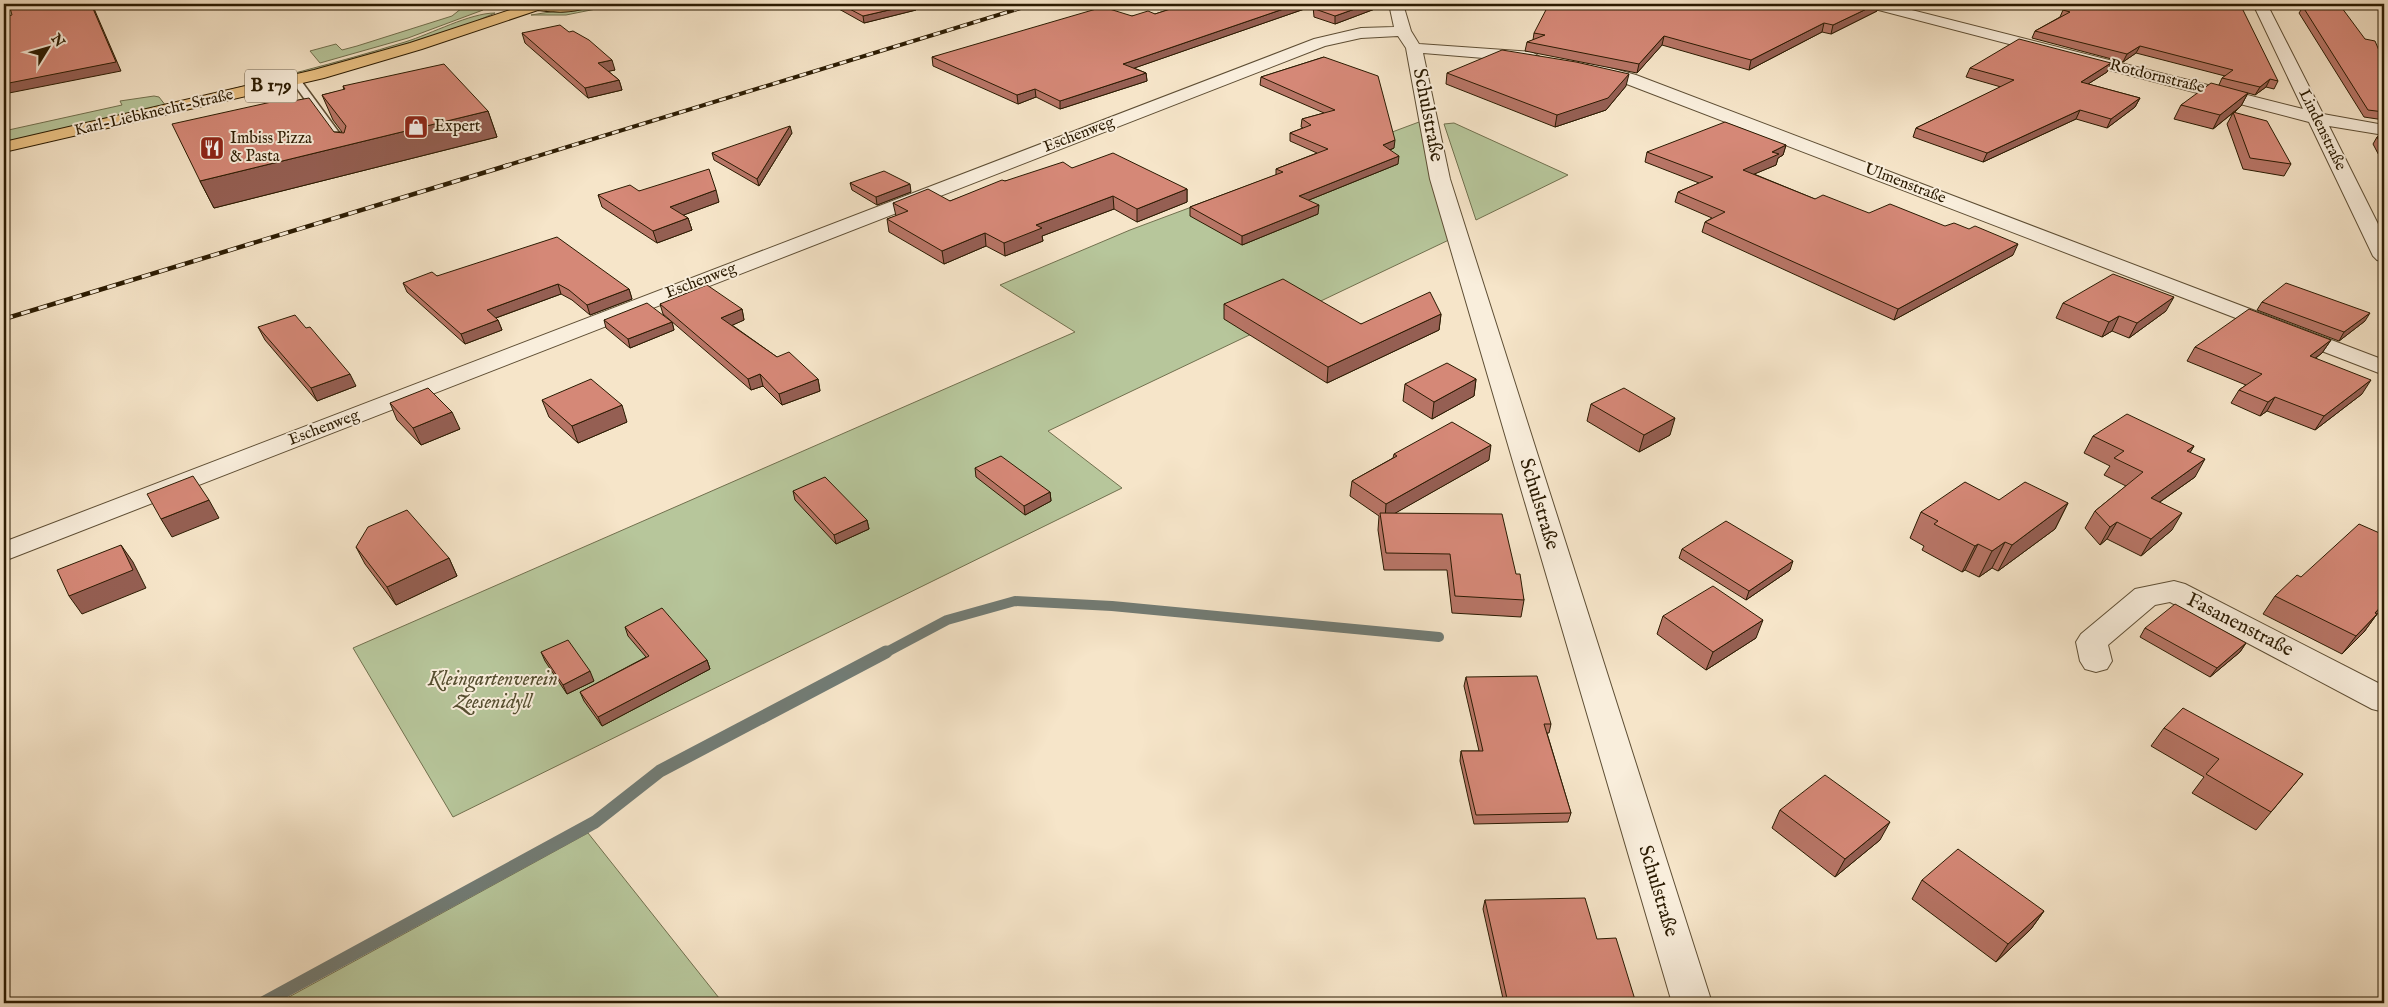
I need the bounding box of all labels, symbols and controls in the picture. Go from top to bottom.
north arrow [22,22,72,72]
text: N [46,30,68,51]
street label: Rotdornstraße [2107,56,2207,98]
street label: Schulstraße [1407,66,1449,164]
road number: B 179 [245,70,297,102]
street label: Karl-Liebknecht-Straße [73,85,235,141]
street label: Lindenstraße [2294,86,2350,174]
street label: Eschenweg [1041,112,1118,158]
shop icon: Expert [403,114,429,140]
place label: Expert [434,117,481,137]
place label: Imbiss Pizza & Pasta [230,129,312,167]
restaurant icon: Imbiss Pizza & Pasta [199,135,225,161]
street label: Ulmenstraße [1861,159,1949,209]
street label: Eschenweg [663,258,740,304]
street label: Eschenweg [286,405,363,451]
street label: Schulstraße [1513,455,1565,553]
street label: Fasanenstraße [2182,587,2298,663]
park label: Kleingartenverein Zeesenidyll [427,667,558,716]
street label: Schulstraße [1632,842,1684,940]

